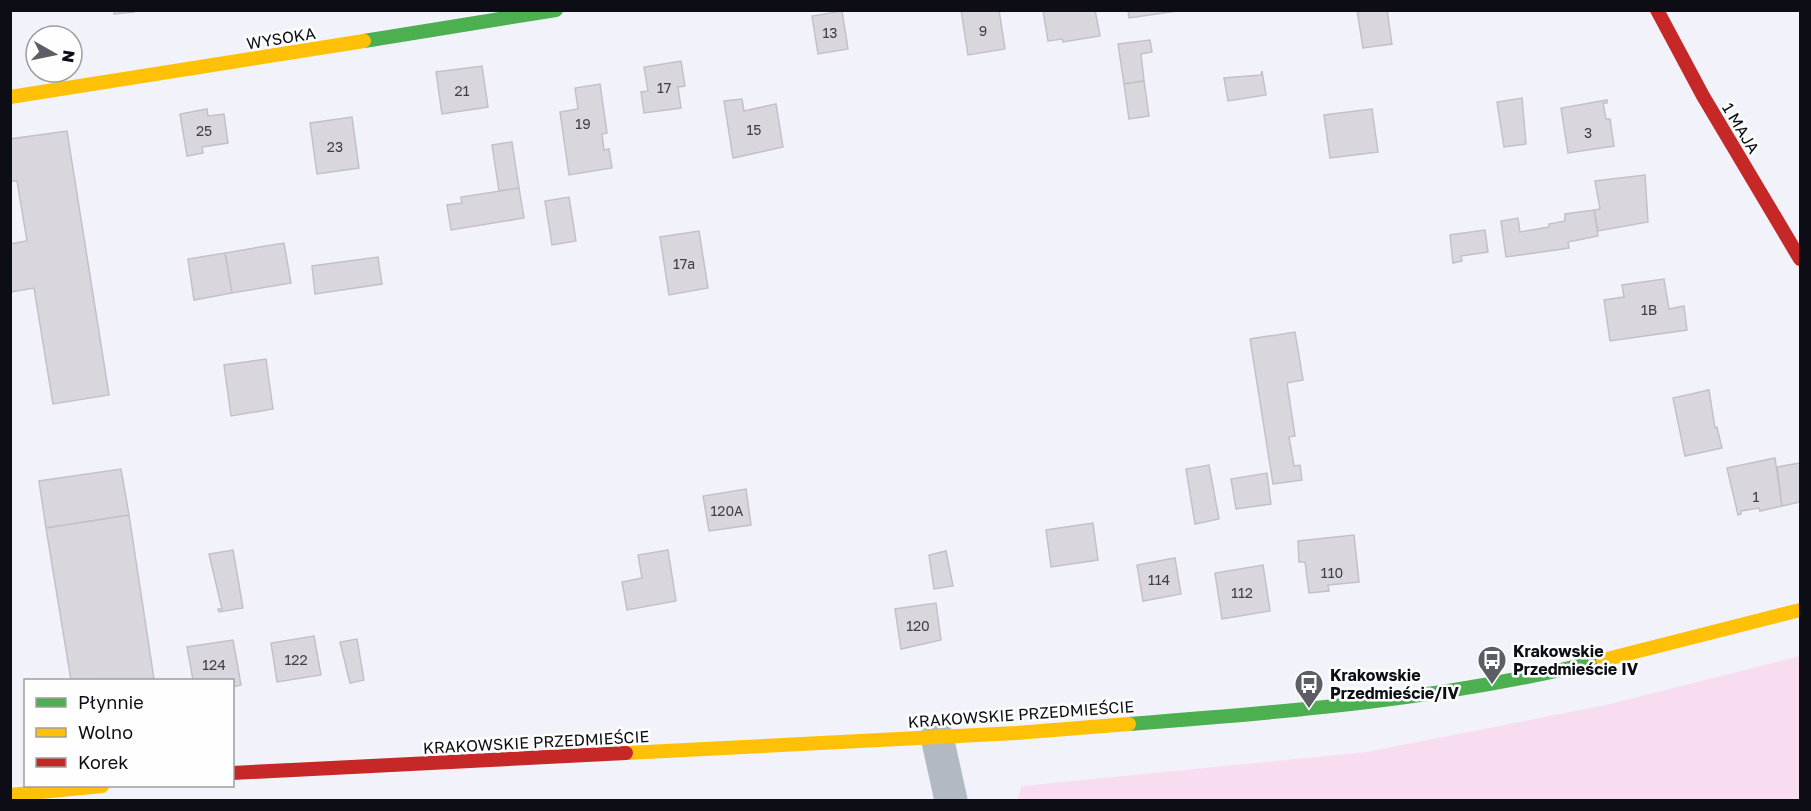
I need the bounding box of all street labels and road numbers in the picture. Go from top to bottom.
street label: WYSOKA [245,23,317,53]
street label: 1 MAJA [1718,99,1764,157]
street label: KRAKOWSKIE PRZEDMIEŚCIE [907,696,1135,732]
street label: KRAKOWSKIE PRZEDMIEŚCIE [422,726,650,758]

